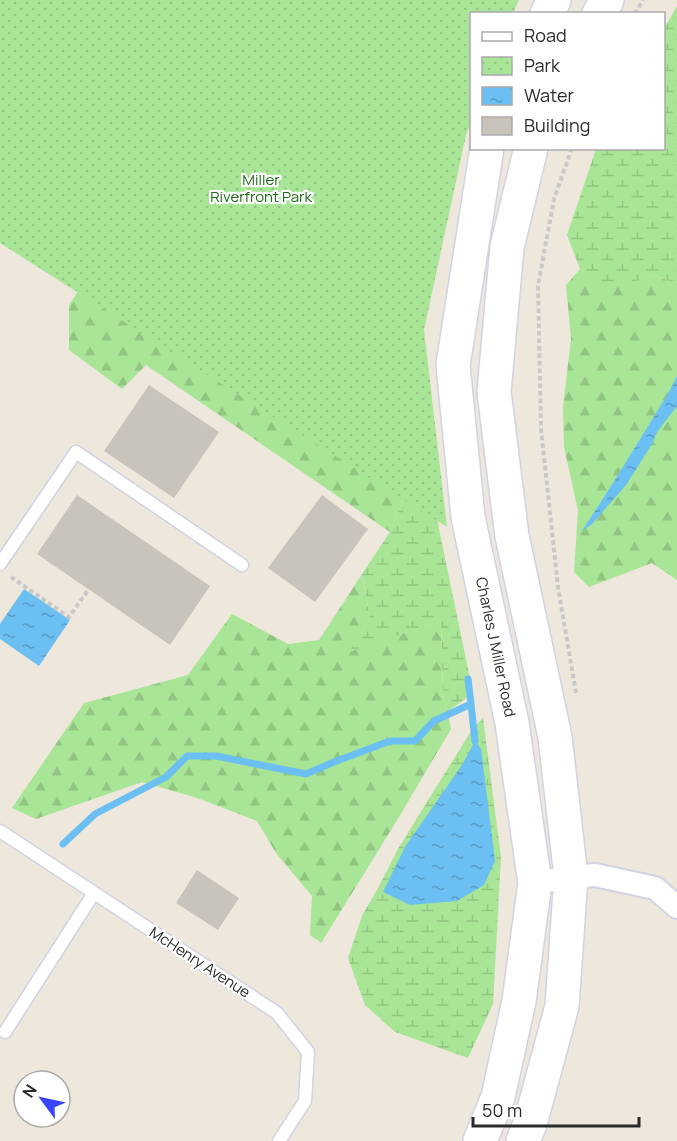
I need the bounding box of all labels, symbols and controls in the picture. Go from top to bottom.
legend [470,12,665,150]
text: Road [524,23,567,47]
text: Park [524,53,561,77]
text: Water [524,83,574,107]
text: Building [524,113,590,137]
park label: Miller Riverfront Park [210,169,312,207]
street label: Charles J Miller Road [471,575,521,719]
street label: McHenry Avenue [146,922,255,1003]
north arrow [12,1069,72,1129]
text: N [17,1080,42,1102]
scale bar [473,1090,640,1128]
text: 50 m [482,1098,522,1122]

